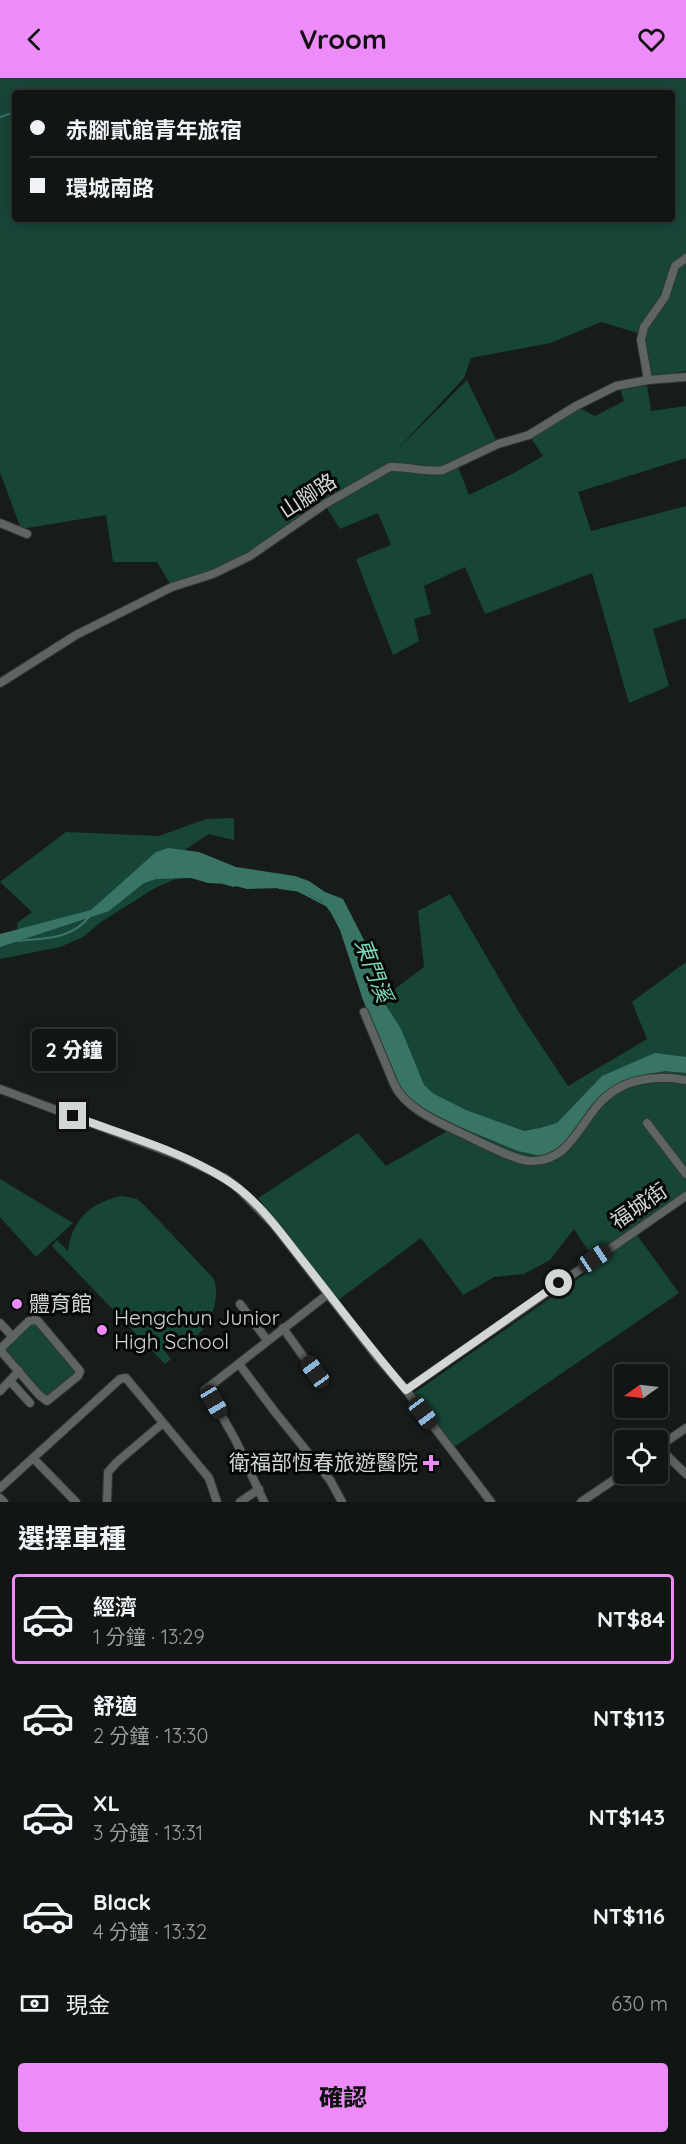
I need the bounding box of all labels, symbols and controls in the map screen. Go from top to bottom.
text: Vroom [299,22,387,56]
icon: back [18,23,51,56]
icon: heart [635,23,668,56]
text: 赤腳貳館青年旅宿 [66,116,242,144]
text: 環城南路 [66,174,154,202]
street label: 山腳路 [274,467,341,523]
water label: 東門溪 [349,934,400,1009]
callout: 2 分鐘 [31,1029,115,1071]
text: 2 分鐘 [46,1037,102,1062]
route end [59,1102,86,1129]
street label: 福城街 [605,1177,672,1234]
car [575,1240,615,1276]
route start [545,1269,572,1296]
place label: 體育館 [29,1290,92,1316]
marker: 體育館 [10,1297,24,1311]
place label: Hengchun Junior High School [114,1304,280,1354]
marker: Hengchun Junior High School [95,1323,109,1337]
car [297,1352,333,1392]
north arrow [614,1364,668,1418]
map controls [614,1364,668,1484]
car [197,1382,231,1422]
car [405,1393,441,1433]
button: locate [614,1430,668,1484]
place label: 衛福部恆春旅遊醫院 [229,1449,418,1475]
marker: 衛福部恆春旅遊醫院 [422,1454,440,1472]
text: 選擇車種 [18,1521,126,1555]
icon: car [21,1592,75,1646]
text: 經濟 [93,1593,137,1621]
text: NT$84 [597,1605,665,1633]
text: 1 分鐘 · 13:29 [93,1624,205,1649]
icon: car [21,1691,75,1745]
text: 舒適 [93,1692,137,1720]
text: NT$113 [593,1704,665,1732]
text: 2 分鐘 · 13:30 [93,1723,208,1748]
text: XL [93,1789,120,1817]
icon: car [21,1790,75,1844]
text: NT$143 [589,1803,665,1831]
text: 3 分鐘 · 13:31 [93,1820,203,1845]
text: Black [93,1888,151,1916]
icon: car [21,1889,75,1943]
text: NT$116 [593,1902,665,1930]
text: 4 分鐘 · 13:32 [93,1919,207,1944]
icon: cash [18,1987,51,2020]
text: 現金 [66,1991,110,2019]
text: 630 m [611,1991,668,2016]
button: 確認 [18,2063,668,2132]

